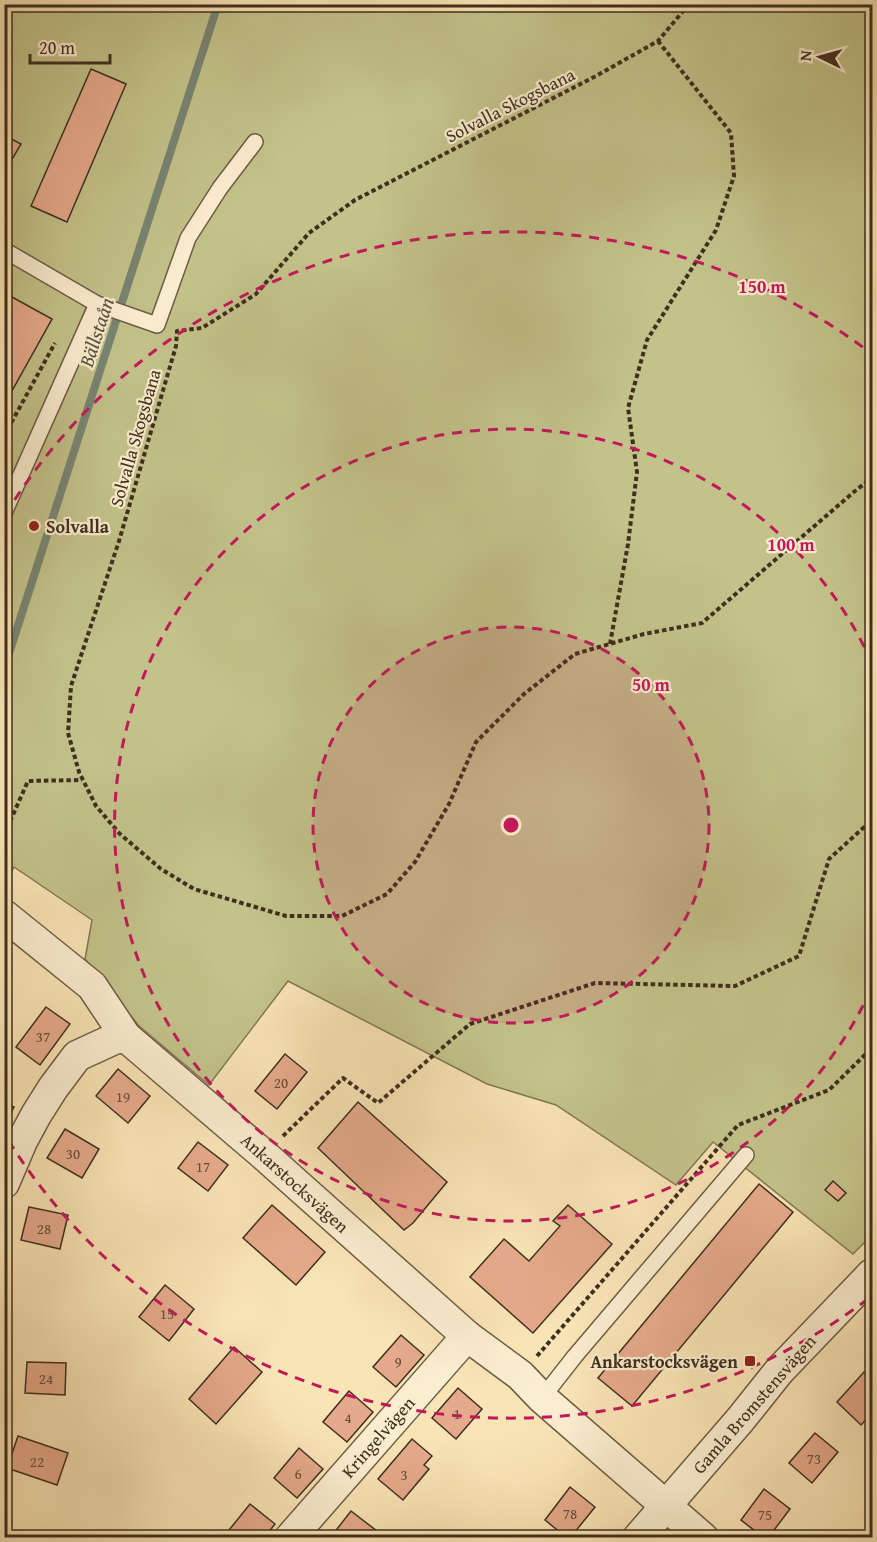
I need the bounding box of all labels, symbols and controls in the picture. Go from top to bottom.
scale bar [30,27,110,65]
north arrow [790,27,850,87]
text: 20 m [39,34,75,61]
text: N [793,49,818,62]
street label: Solvalla Skogsbana [441,61,580,149]
text: 150 m [738,273,786,300]
water label: Bällstaån [71,294,121,371]
street label: Solvalla Skogsbana [102,366,168,510]
place label: Solvalla [46,513,110,540]
marker: Solvalla [27,519,41,533]
text: 100 m [767,531,815,558]
text: 50 m [632,671,671,698]
centre of rings [501,815,521,835]
house number: 37 [36,1026,50,1047]
house number: 20 [274,1072,288,1093]
house number: 19 [116,1086,130,1107]
street label: Ankarstocksvägen [235,1127,355,1239]
house number: 30 [66,1143,80,1164]
house number: 17 [196,1156,210,1177]
house number: 28 [37,1218,51,1239]
house number: 15 [160,1303,174,1324]
street label: Gamla Bromstensvägen [686,1328,822,1480]
place label: Ankarstocksvägen [591,1348,738,1375]
house number: 9 [394,1351,402,1372]
marker: Ankarstocksvägen [743,1354,757,1368]
house number: 24 [39,1368,53,1389]
street label: Kringelvägen [335,1390,421,1484]
house number: 1 [453,1403,461,1424]
house number: 4 [344,1407,352,1428]
house number: 73 [807,1448,821,1469]
house number: 22 [30,1451,44,1472]
house number: 6 [294,1463,302,1484]
house number: 3 [400,1464,408,1485]
house number: 78 [563,1503,577,1524]
house number: 75 [758,1504,772,1525]

